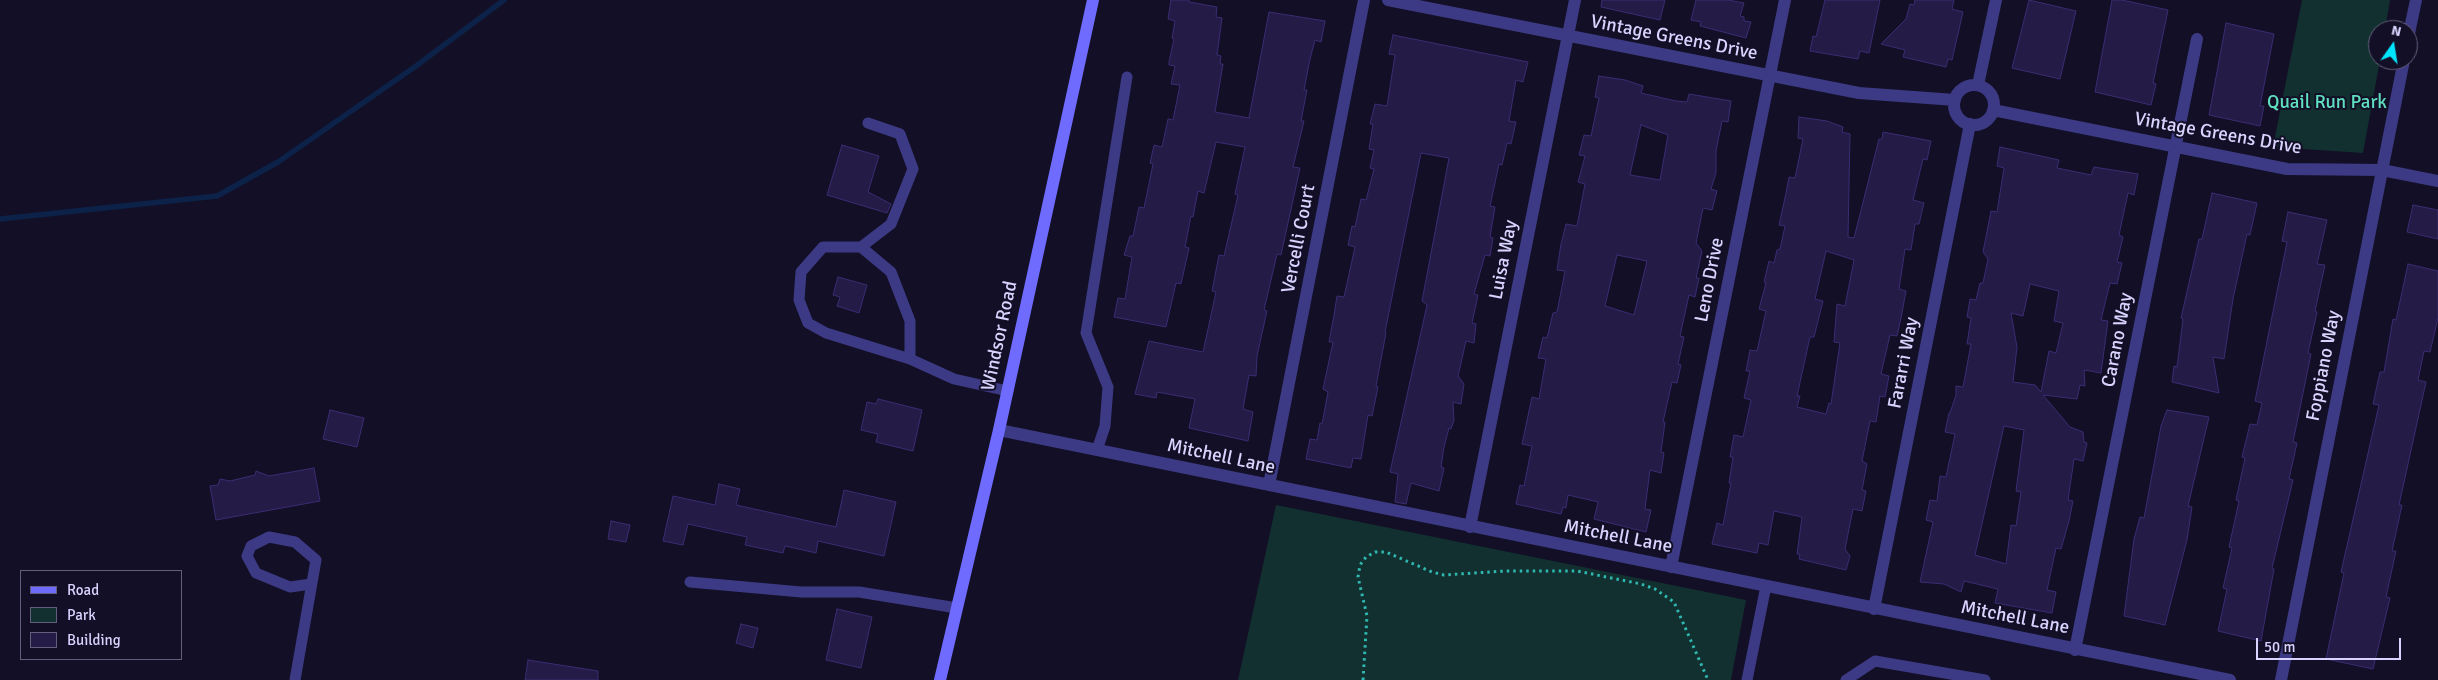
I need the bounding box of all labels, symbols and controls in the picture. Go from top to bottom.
street label: Vintage Greens Drive [1589,11,1759,65]
north arrow [2368,20,2418,70]
text: N [2390,21,2403,40]
park label: Quail Run Park [2267,92,2387,114]
street label: Vintage Greens Drive [2133,108,2303,160]
street label: Vercelli Court [1277,183,1321,295]
street label: Luisa Way [1485,218,1523,302]
street label: Leno Drive [1691,236,1729,324]
street label: Windsor Road [977,279,1023,393]
street label: Carano Way [2098,291,2138,389]
street label: Foppiano Way [2302,309,2346,423]
street label: Fararri Way [1884,315,1924,411]
street label: Mitchell Lane [1165,434,1277,480]
street label: Mitchell Lane [1562,515,1674,559]
legend [20,570,182,660]
text: Road [67,581,99,599]
street label: Mitchell Lane [1959,596,2071,640]
text: Park [67,606,96,624]
scale bar [2258,628,2403,660]
text: Building [67,631,121,649]
text: 50 m [2264,638,2295,656]

